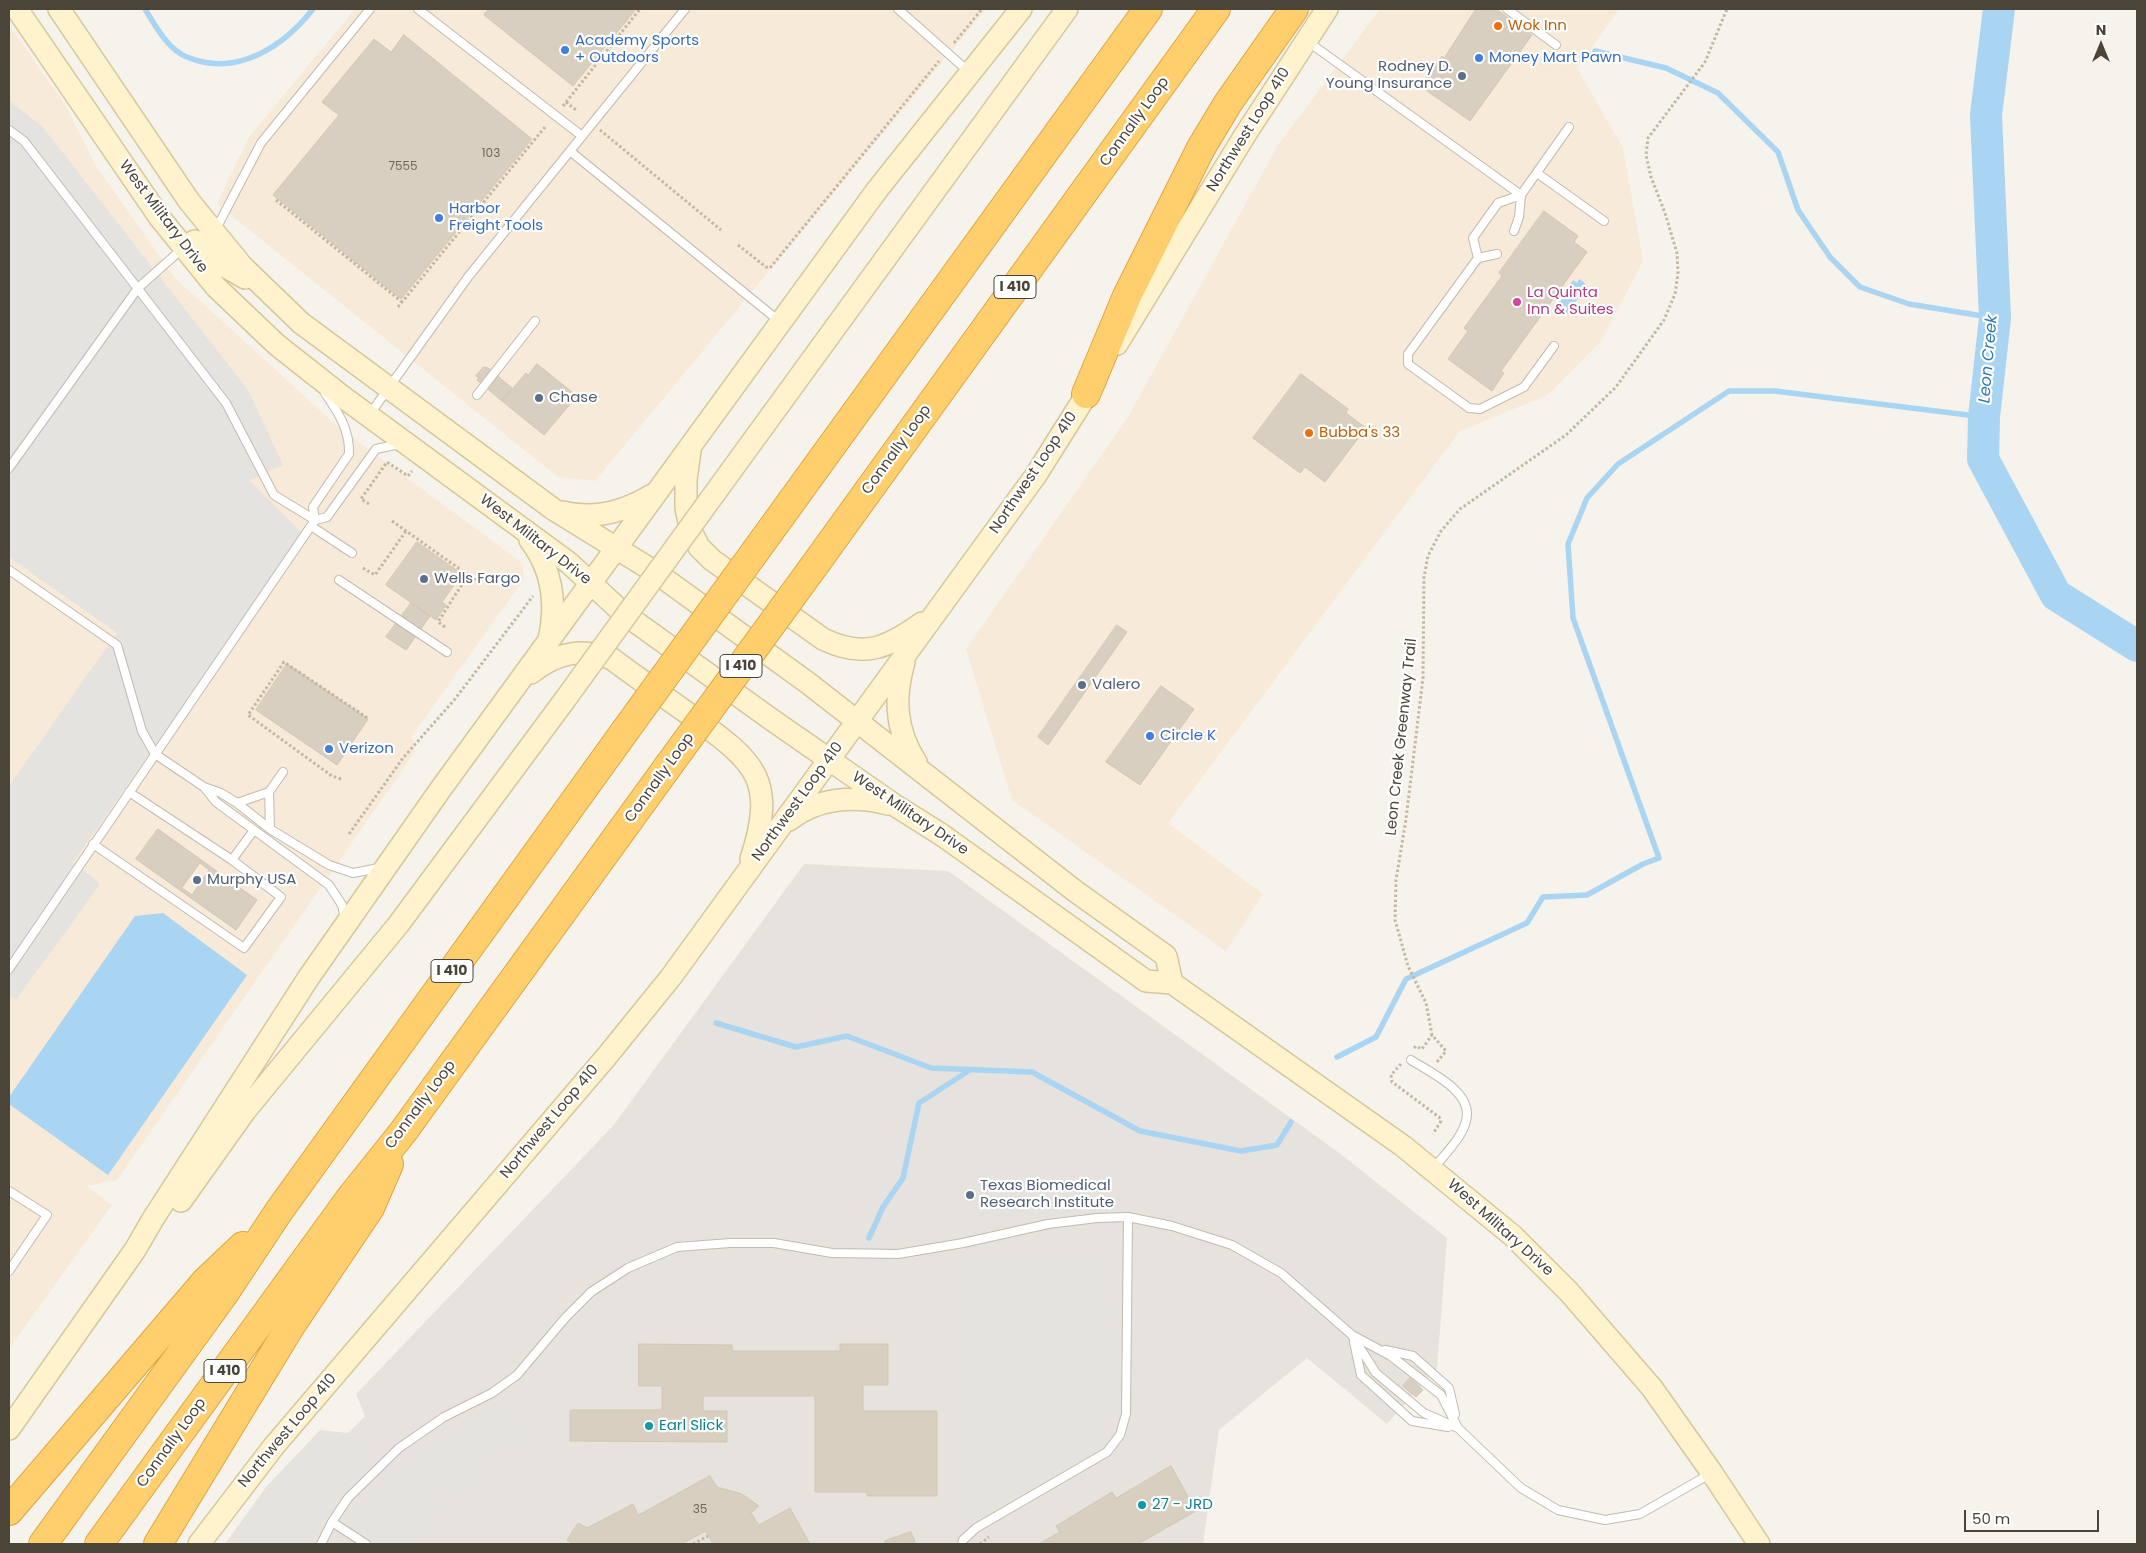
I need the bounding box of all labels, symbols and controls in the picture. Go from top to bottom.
place label: Wok Inn [1508,17,1567,35]
marker: Wok Inn [1492,20,1504,32]
north arrow [2076,20,2126,70]
text: N [2096,20,2106,40]
place label: Academy Sports + Outdoors [575,32,699,67]
marker: Academy Sports + Outdoors [559,44,571,56]
place label: Money Mart Pawn [1489,49,1622,67]
marker: Money Mart Pawn [1473,52,1485,64]
place label: Rodney D. Young Insurance [1326,58,1452,93]
street label: Northwest Loop 410 [1203,65,1295,195]
marker: Rodney D. Young Insurance [1456,70,1468,82]
street label: Connally Loop [1097,74,1173,170]
house number: 103 [482,147,500,161]
street label: West Military Drive [115,157,211,277]
house number: 7555 [388,160,418,174]
place label: Harbor Freight Tools [449,200,543,235]
marker: Harbor Freight Tools [433,212,445,224]
road number: I 410 [994,276,1036,298]
place label: La Quinta Inn & Suites [1527,284,1614,319]
marker: La Quinta Inn & Suites [1511,296,1523,308]
water label: Leon Creek [1976,314,2002,404]
place label: Chase [549,389,597,407]
marker: Chase [533,392,545,404]
street label: Connally Loop [859,402,935,498]
street label: Northwest Loop 410 [987,409,1081,537]
place label: Bubba's 33 [1319,424,1400,442]
marker: Bubba's 33 [1303,427,1315,439]
street label: West Military Drive [476,491,594,589]
place label: Wells Fargo [434,570,520,588]
marker: Wells Fargo [418,573,430,585]
street label: Leon Creek Greenway Trail [1383,638,1421,836]
road number: I 410 [720,654,762,678]
place label: Valero [1092,676,1140,694]
marker: Valero [1076,679,1088,691]
place label: Circle K [1160,727,1216,745]
street label: Connally Loop [622,730,698,826]
marker: Circle K [1144,730,1156,742]
street label: Northwest Loop 410 [749,739,847,865]
place label: Verizon [339,740,394,758]
marker: Verizon [323,743,335,755]
street label: West Military Drive [848,768,972,860]
place label: Murphy USA [207,871,296,889]
marker: Murphy USA [191,874,203,886]
road number: I 410 [431,959,473,982]
street label: Connally Loop [382,1057,460,1153]
street label: Northwest Loop 410 [497,1061,603,1183]
street label: West Military Drive [1443,1176,1557,1280]
place label: Texas Biomedical Research Institute [980,1177,1114,1212]
marker: Texas Biomedical Research Institute [964,1189,976,1201]
road number: I 410 [204,1360,246,1382]
street label: Northwest Loop 410 [235,1370,341,1492]
street label: Connally Loop [134,1395,210,1491]
place label: Earl Slick [659,1417,723,1435]
marker: Earl Slick [643,1420,655,1432]
place label: 27 - JRD [1152,1496,1213,1514]
marker: 27 - JRD [1136,1499,1148,1511]
scale bar [1966,1500,2101,1532]
house number: 35 [693,1503,707,1517]
text: 50 m [1972,1508,2010,1529]

